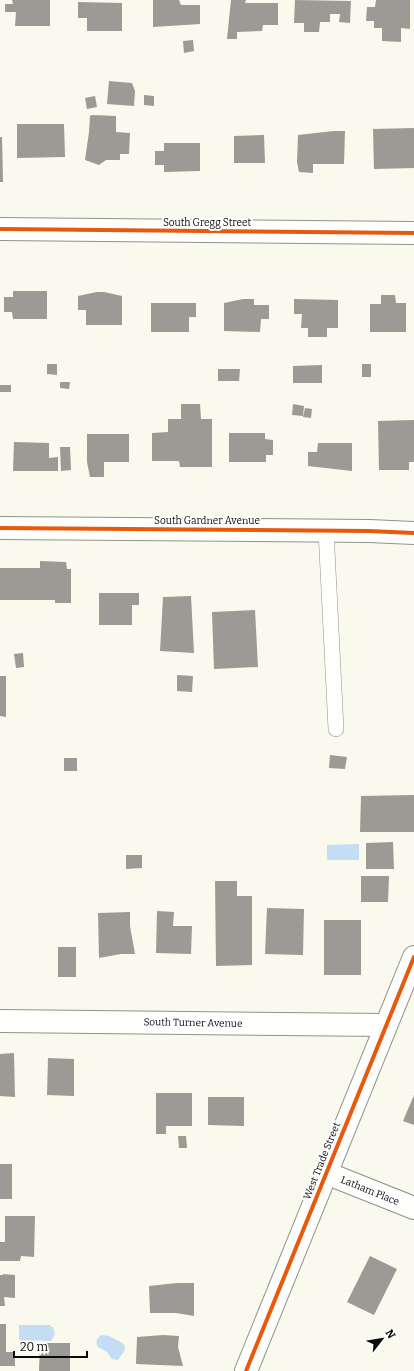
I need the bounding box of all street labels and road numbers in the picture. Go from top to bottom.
street label: South Gregg Street [163,217,251,229]
street label: South Gardner Avenue [154,515,260,527]
street label: South Turner Avenue [143,1016,243,1030]
street label: West Trade Street [301,1120,343,1201]
street label: Latham Place [339,1174,401,1208]

